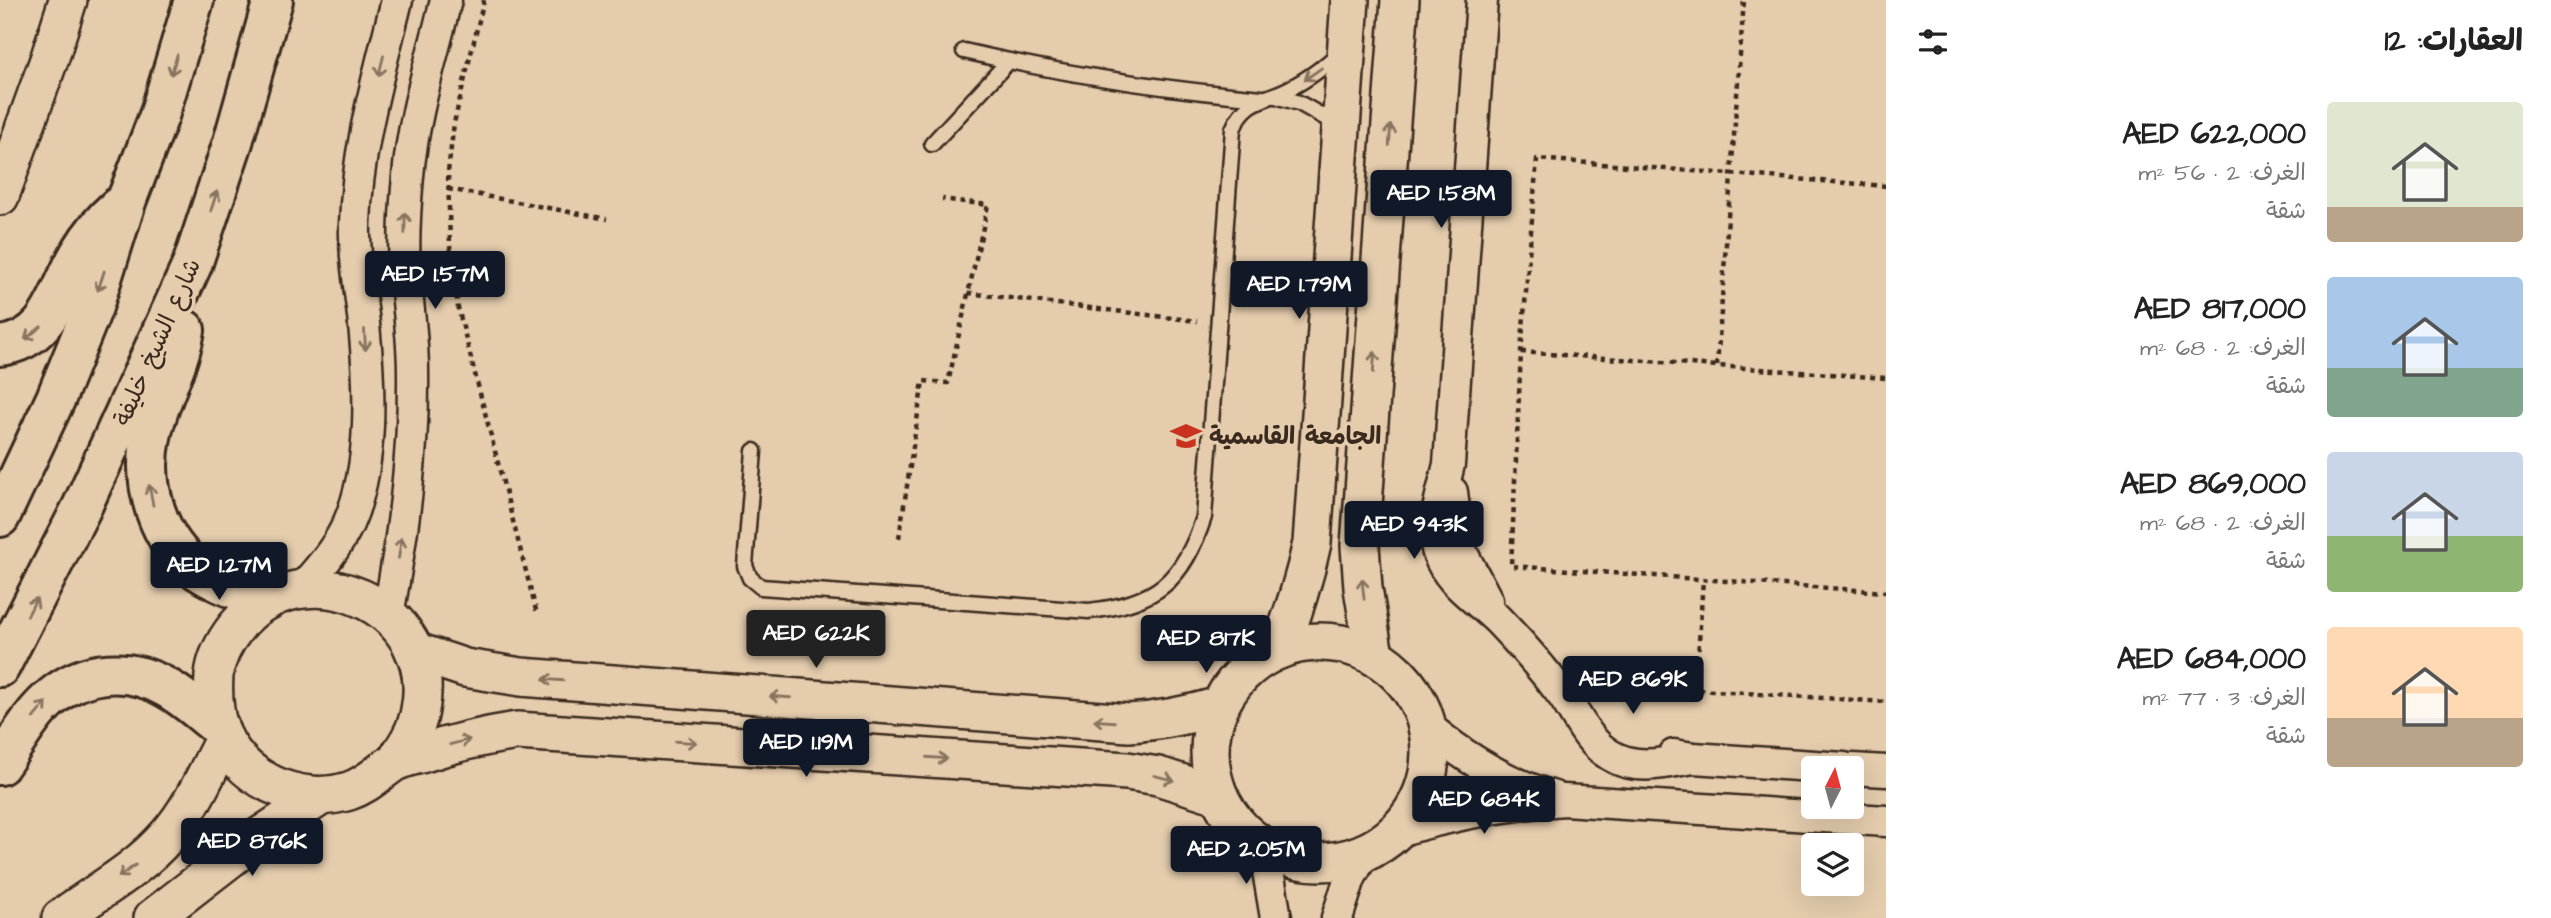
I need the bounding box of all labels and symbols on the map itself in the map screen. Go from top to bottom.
one-way arrow [167,54,180,76]
one-way arrow [374,54,387,77]
one-way arrow [1304,66,1323,81]
one-way arrow [1384,125,1397,147]
pin: AED 1.58M [1361,170,1521,230]
one-way arrow [209,190,221,212]
one-way arrow [398,212,412,235]
pin: AED 1.57M [355,252,515,311]
street label: شارع الشيخ خليفة [106,253,210,432]
pin: AED 1.79M [1219,262,1379,321]
one-way arrow [94,269,106,291]
one-way arrow [24,326,42,341]
one-way arrow [358,328,371,351]
one-way arrow [1367,351,1380,374]
school or university icon: الجامعة القاسمية [1169,419,1203,453]
place label: الجامعة القاسمية [1209,420,1381,454]
one-way arrow [144,484,158,507]
pin: AED 943K [1342,502,1486,561]
one-way arrow [394,537,407,559]
pin: AED 1.27M [139,542,299,602]
one-way arrow [1357,578,1370,601]
one-way arrow [26,597,40,618]
pin: AED 622K [744,610,888,670]
pin: AED 817K [1134,616,1278,675]
pin: AED 869K [1561,656,1705,716]
one-way arrow [542,673,565,686]
one-way arrow [769,690,792,703]
one-way arrow [32,701,48,719]
one-way arrow [1094,714,1116,727]
pin: AED 1.19M [726,720,886,779]
one-way arrow [448,735,471,748]
one-way arrow [674,736,697,749]
one-way arrow [926,752,949,765]
north arrow [1801,756,1864,819]
one-way arrow [1152,772,1175,785]
pin: AED 684K [1412,776,1556,836]
pin: AED 876K [180,818,324,878]
pin: AED 2.05M [1166,826,1326,886]
one-way arrow [118,864,138,878]

